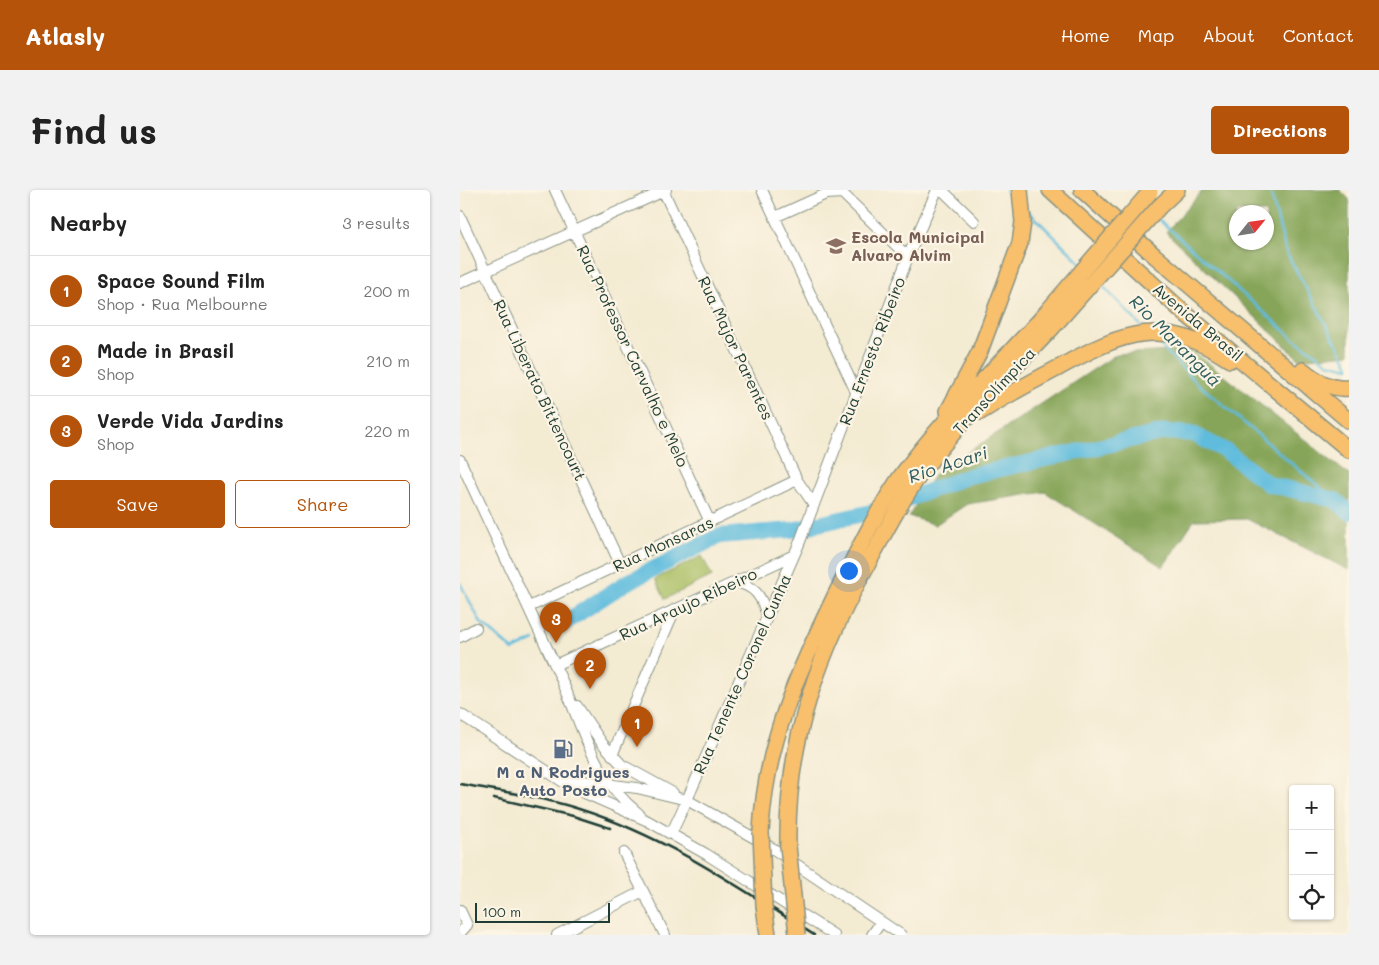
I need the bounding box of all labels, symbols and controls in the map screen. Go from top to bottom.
text: Atlasly [25,20,105,51]
text: Home [1061,23,1110,47]
text: Map [1138,23,1174,47]
text: About [1202,23,1255,47]
text: Contact [1283,23,1354,47]
button: Directions [1211,106,1349,154]
text: Find us [30,107,157,153]
north arrow [1229,205,1274,250]
text: Nearby [50,209,127,236]
text: 3 results [342,212,410,233]
place label: Escola Municipal Alvaro Alvim [851,226,984,265]
school or university icon: Escola Municipal Alvaro Alvim [825,235,847,257]
street label: Rua Professor Carvalho e Melo [573,242,694,470]
text: Space Sound Film [97,268,265,293]
street label: Rua Major Parentes [694,273,779,423]
street label: Rua Ernesto Ribeiro [834,274,909,428]
street label: Avenida Brasil [1149,278,1248,365]
text: 1 [62,280,70,301]
text: 200 m [363,280,410,301]
water label: Rio Maranguá [1125,289,1227,391]
text: Shop · Rua Melbourne [97,293,268,314]
street label: Rua Liberato Bittencourt [489,296,592,484]
text: Made in Brasil [97,338,234,363]
street label: TransOlímpica [948,342,1040,439]
text: 2 [62,350,70,371]
text: 210 m [366,350,410,371]
text: Shop [97,363,134,384]
text: Verde Vida Jardins [97,408,284,433]
text: 3 [61,420,71,441]
text: 220 m [364,420,410,441]
text: Shop [97,433,134,454]
water label: Rio Acari [905,440,991,488]
button: Save [50,480,225,528]
button: Share [235,480,410,528]
street label: Rua Monsaras [609,511,716,576]
your location [836,558,862,584]
street label: Rua Araujo Ribeiro [616,562,760,645]
street label: Rua Tenente Coronel Cunha [688,570,795,777]
pin: 3 [540,602,572,643]
pin: 2 [574,648,606,689]
pin: 1 [621,706,653,747]
fuel station icon: M a N Rodrigues Auto Posto [552,738,574,760]
place label: M a N Rodrigues Auto Posto [496,761,630,800]
map controls [1289,785,1334,920]
button: + [1289,785,1334,830]
button: − [1289,830,1334,875]
button: locate [1289,875,1334,920]
scale bar [475,900,610,923]
text: 100 m [482,902,521,921]

